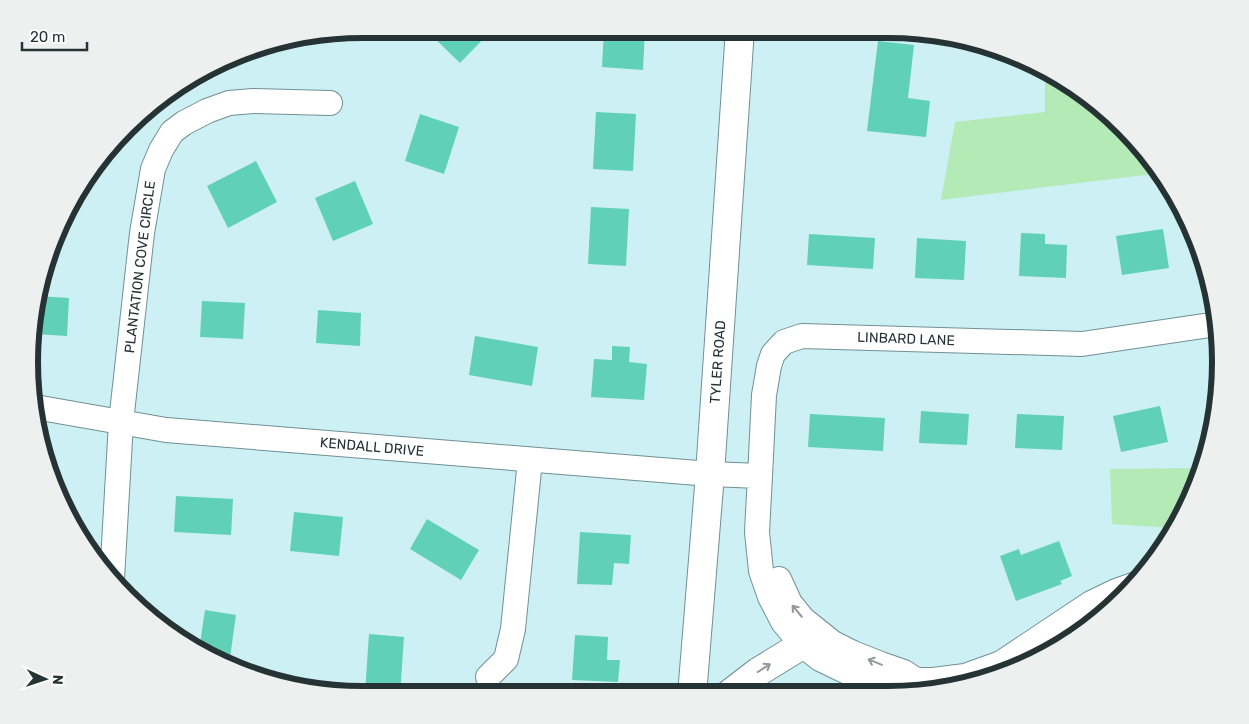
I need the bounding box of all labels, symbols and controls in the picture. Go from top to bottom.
scale bar [22,20,88,52]
text: 20 m [30,28,65,46]
street label: PLANTATION COVE CIRCLE [121,180,159,354]
street label: TYLER ROAD [707,320,729,404]
street label: LINBARD LANE [857,329,955,349]
street label: KENDALL DRIVE [319,434,425,460]
one-way arrow [791,604,802,617]
north arrow [20,654,70,704]
one-way arrow [867,656,882,665]
one-way arrow [757,663,771,674]
text: N [49,674,66,685]

